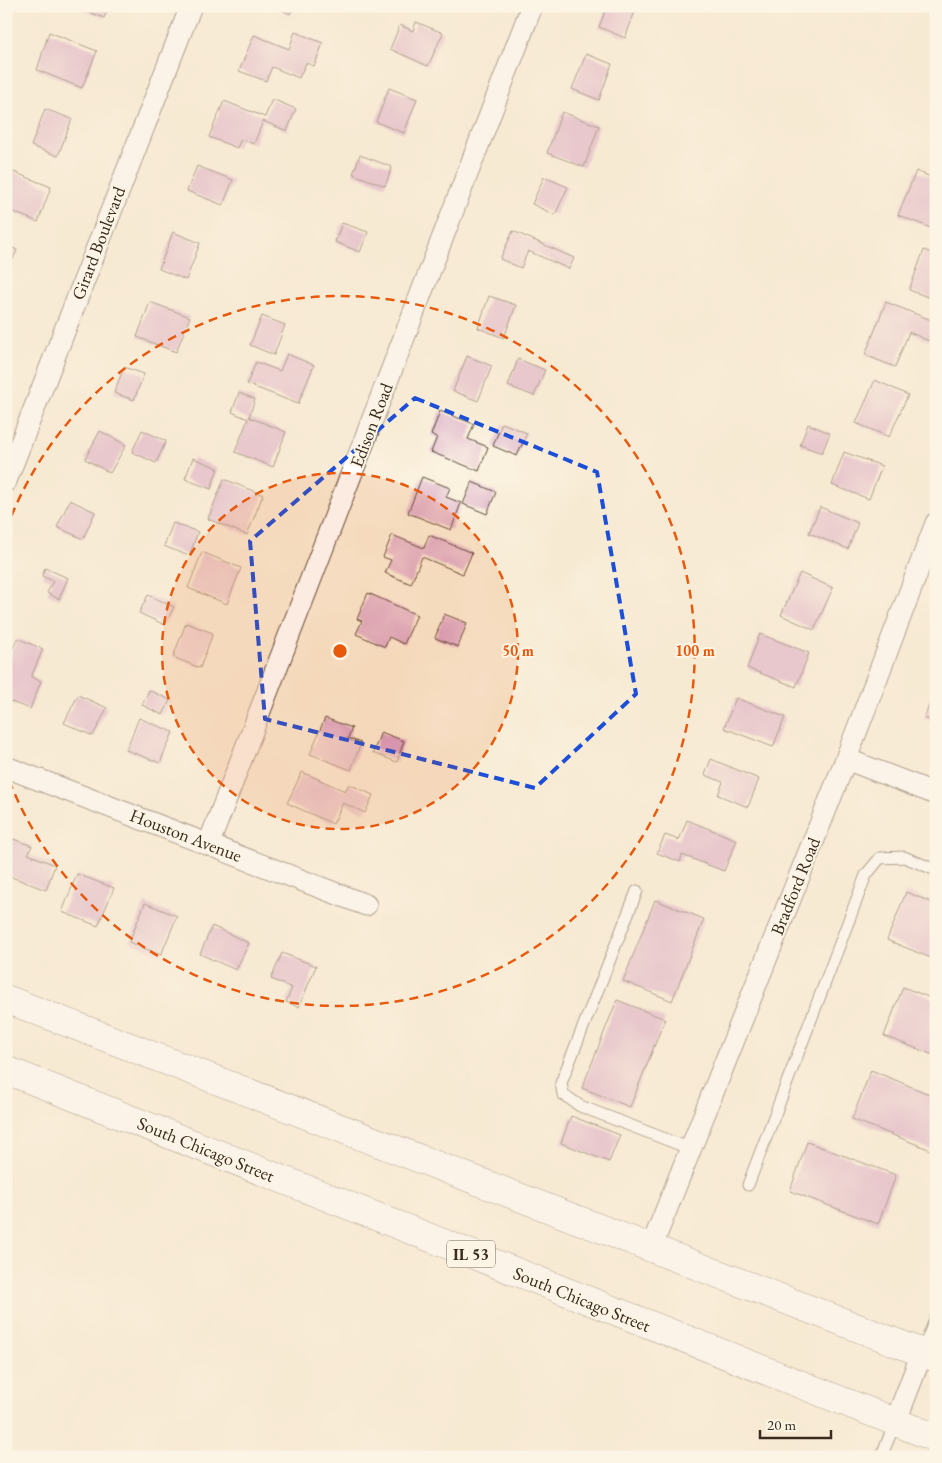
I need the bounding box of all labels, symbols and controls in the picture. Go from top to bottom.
street label: Girard Boulevard [66,182,130,303]
street label: Edison Road [344,379,398,471]
text: 50 m [502,641,534,660]
text: 100 m [675,641,715,660]
centre of rings [331,642,349,660]
street label: Houston Avenue [127,803,245,867]
street label: Bradford Road [765,833,825,938]
street label: South Chicago Street [134,1111,278,1187]
road number: IL 53 [447,1240,495,1268]
street label: South Chicago Street [510,1261,654,1337]
scale bar [760,1408,831,1440]
text: 20 m [767,1415,796,1434]

